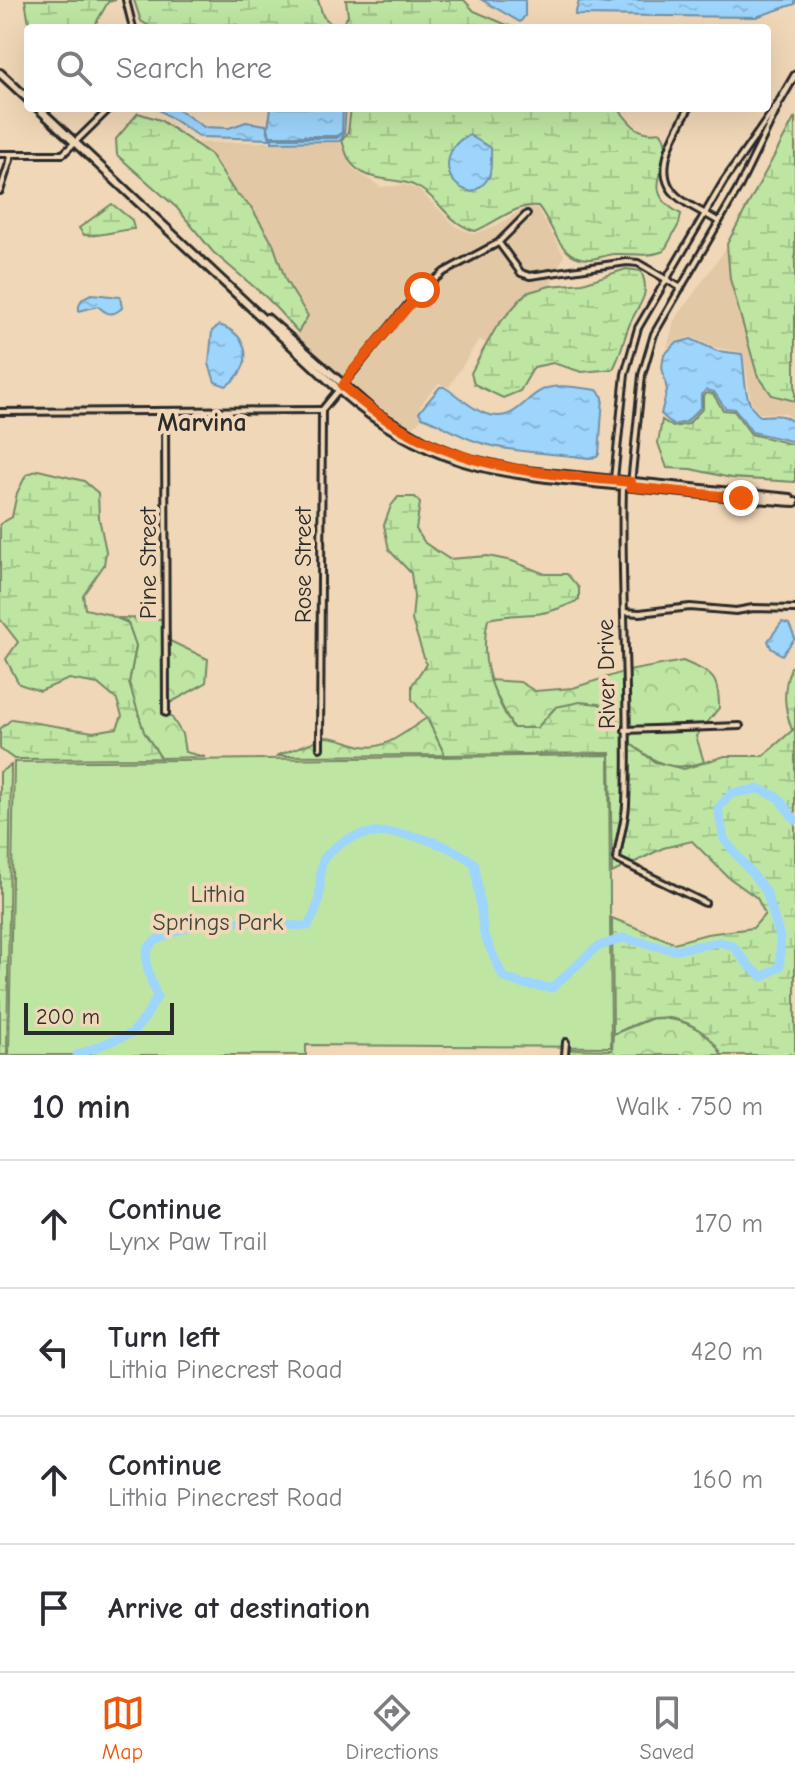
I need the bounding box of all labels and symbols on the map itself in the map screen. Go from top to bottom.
route start [404,272,440,308]
district label: Marvina [157,408,247,438]
route end [723,480,759,516]
street label: Pine Street [134,506,162,619]
street label: Rose Street [289,506,317,623]
street label: River Drive [591,618,621,730]
park label: Lithia Springs Park [153,880,284,936]
scale bar [24,999,174,1035]

